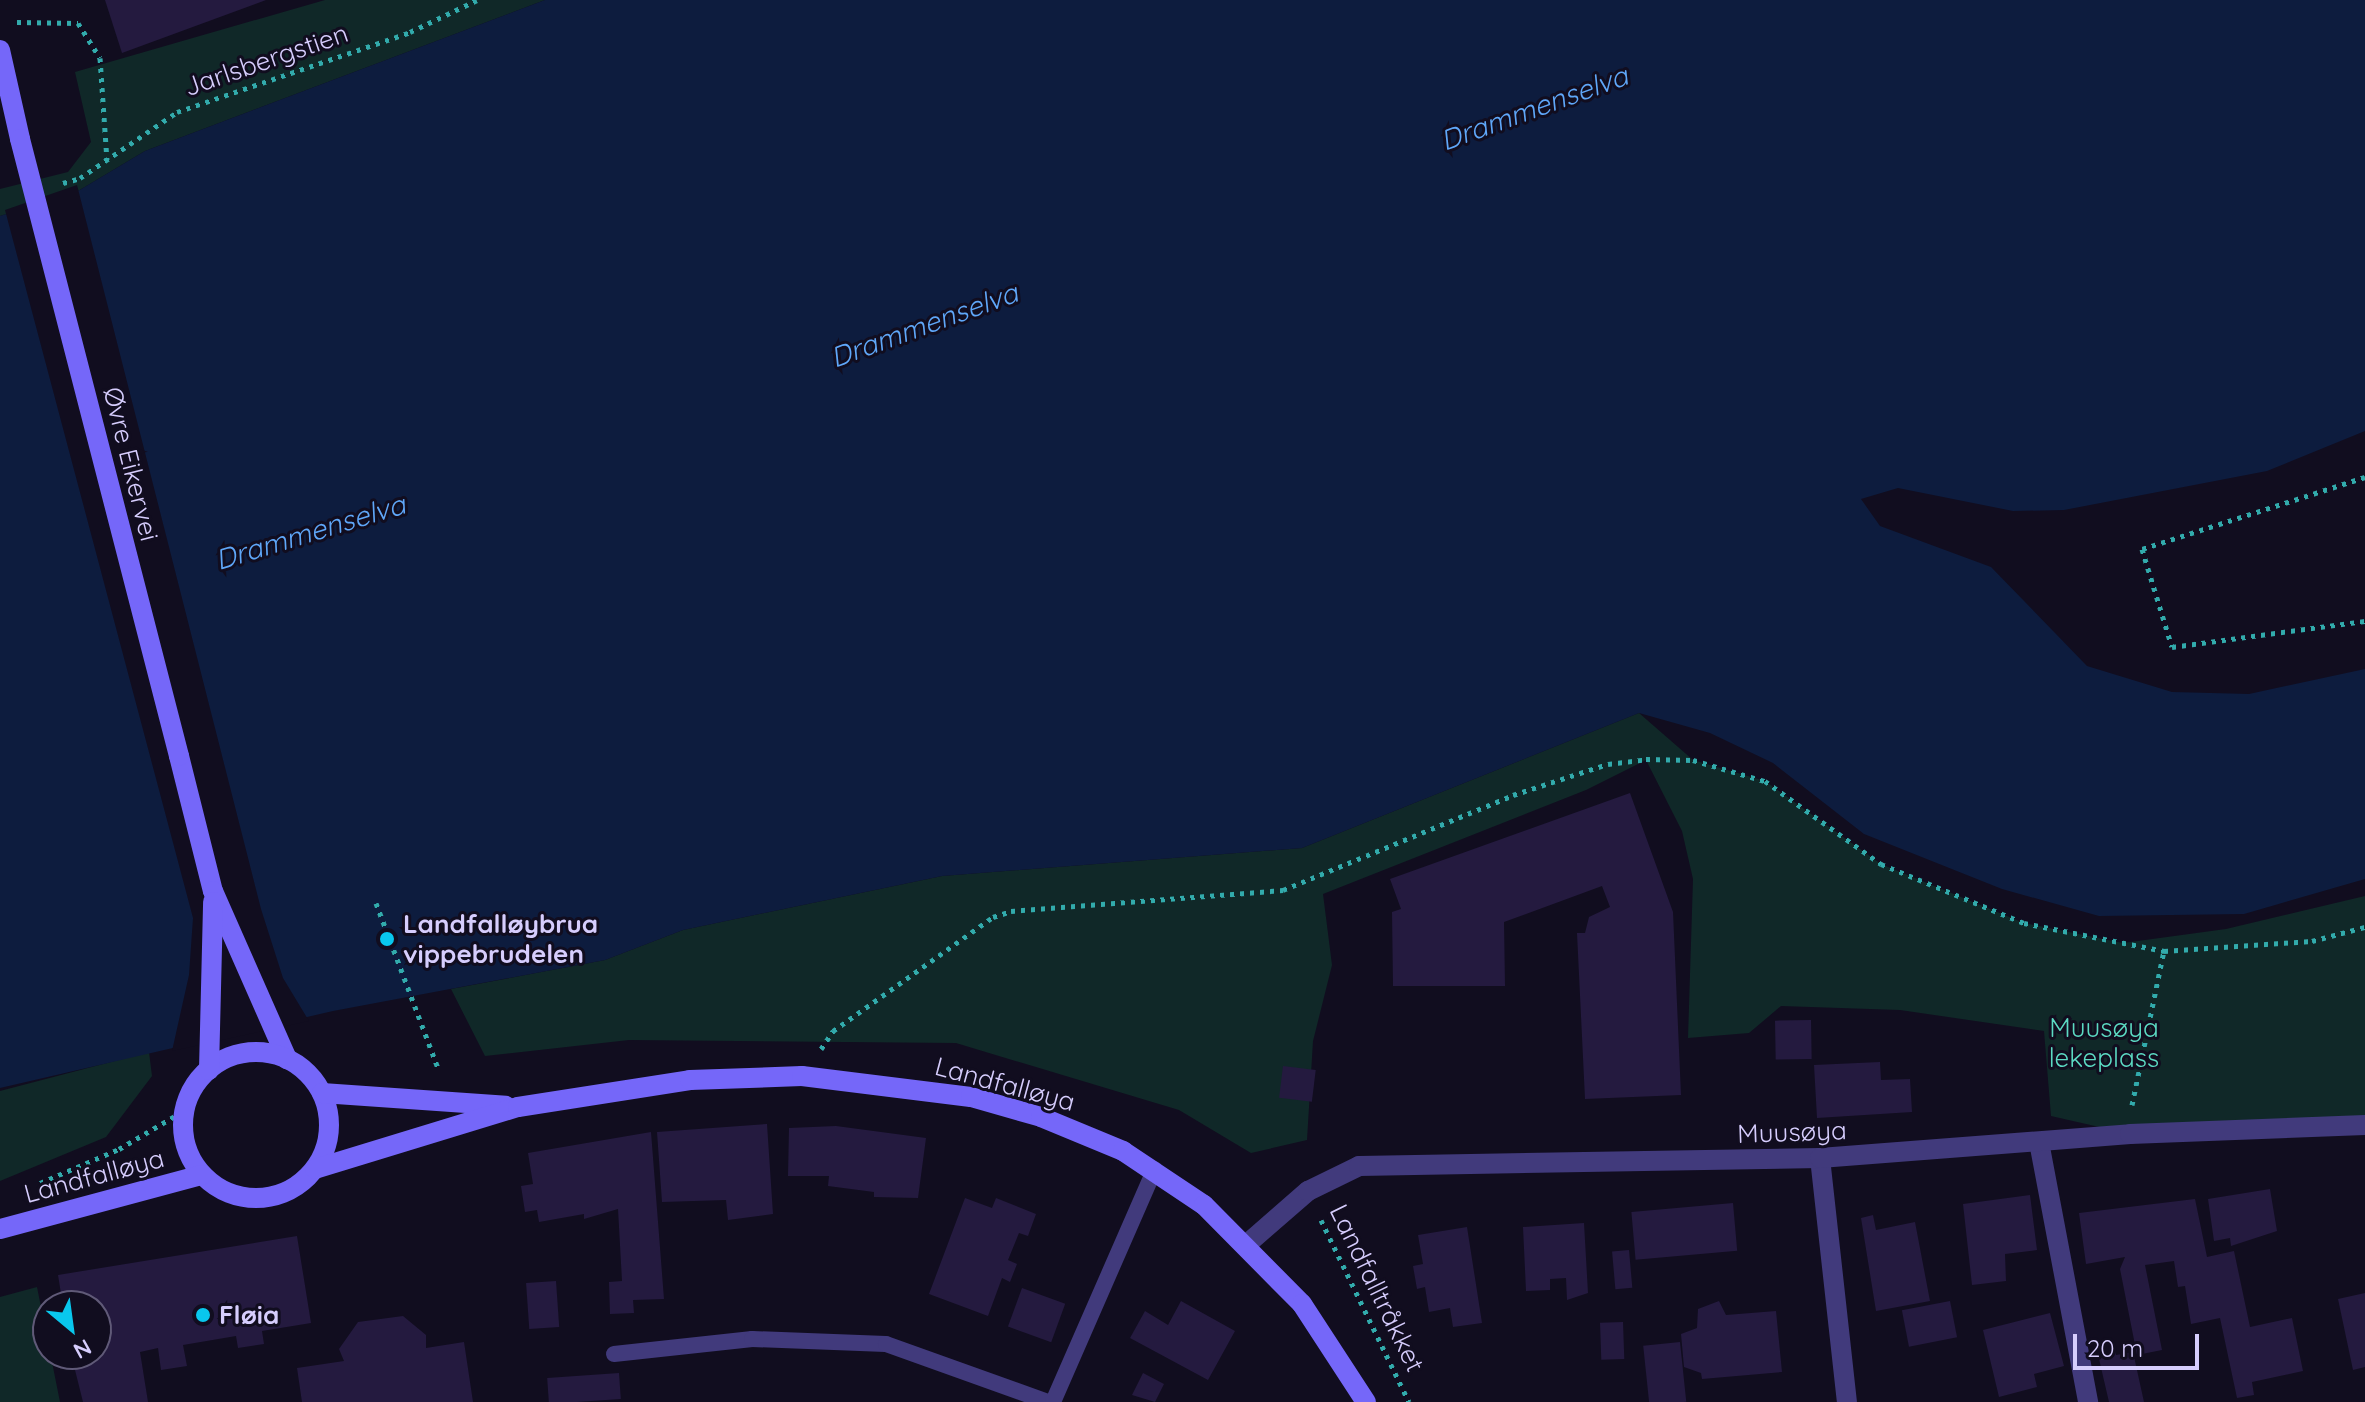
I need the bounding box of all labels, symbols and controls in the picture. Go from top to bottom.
street label: Jarlsbergstien [180,17,352,103]
water label: Drammenselva [1436,59,1632,157]
water label: Drammenselva [826,276,1022,374]
street label: Øvre Eikervei [97,384,165,544]
water label: Drammenselva [211,487,409,577]
place label: Landfalløybrua vippebrudelen [403,908,598,970]
marker: Landfalløybrua vippebrudelen [378,930,396,948]
park label: Muusøya lekeplass [2049,1012,2159,1074]
street label: Landfalløya [932,1050,1078,1118]
street label: Muusøya [1737,1114,1847,1150]
street label: Landfalløya [21,1142,167,1210]
street label: Landfalltråkket [1323,1199,1431,1377]
north arrow [32,1290,112,1370]
place label: Fløia [219,1299,279,1331]
marker: Fløia [194,1306,212,1324]
scale bar [2077,1318,2203,1368]
text: N [69,1333,97,1365]
text: 20 m [2087,1333,2143,1363]

